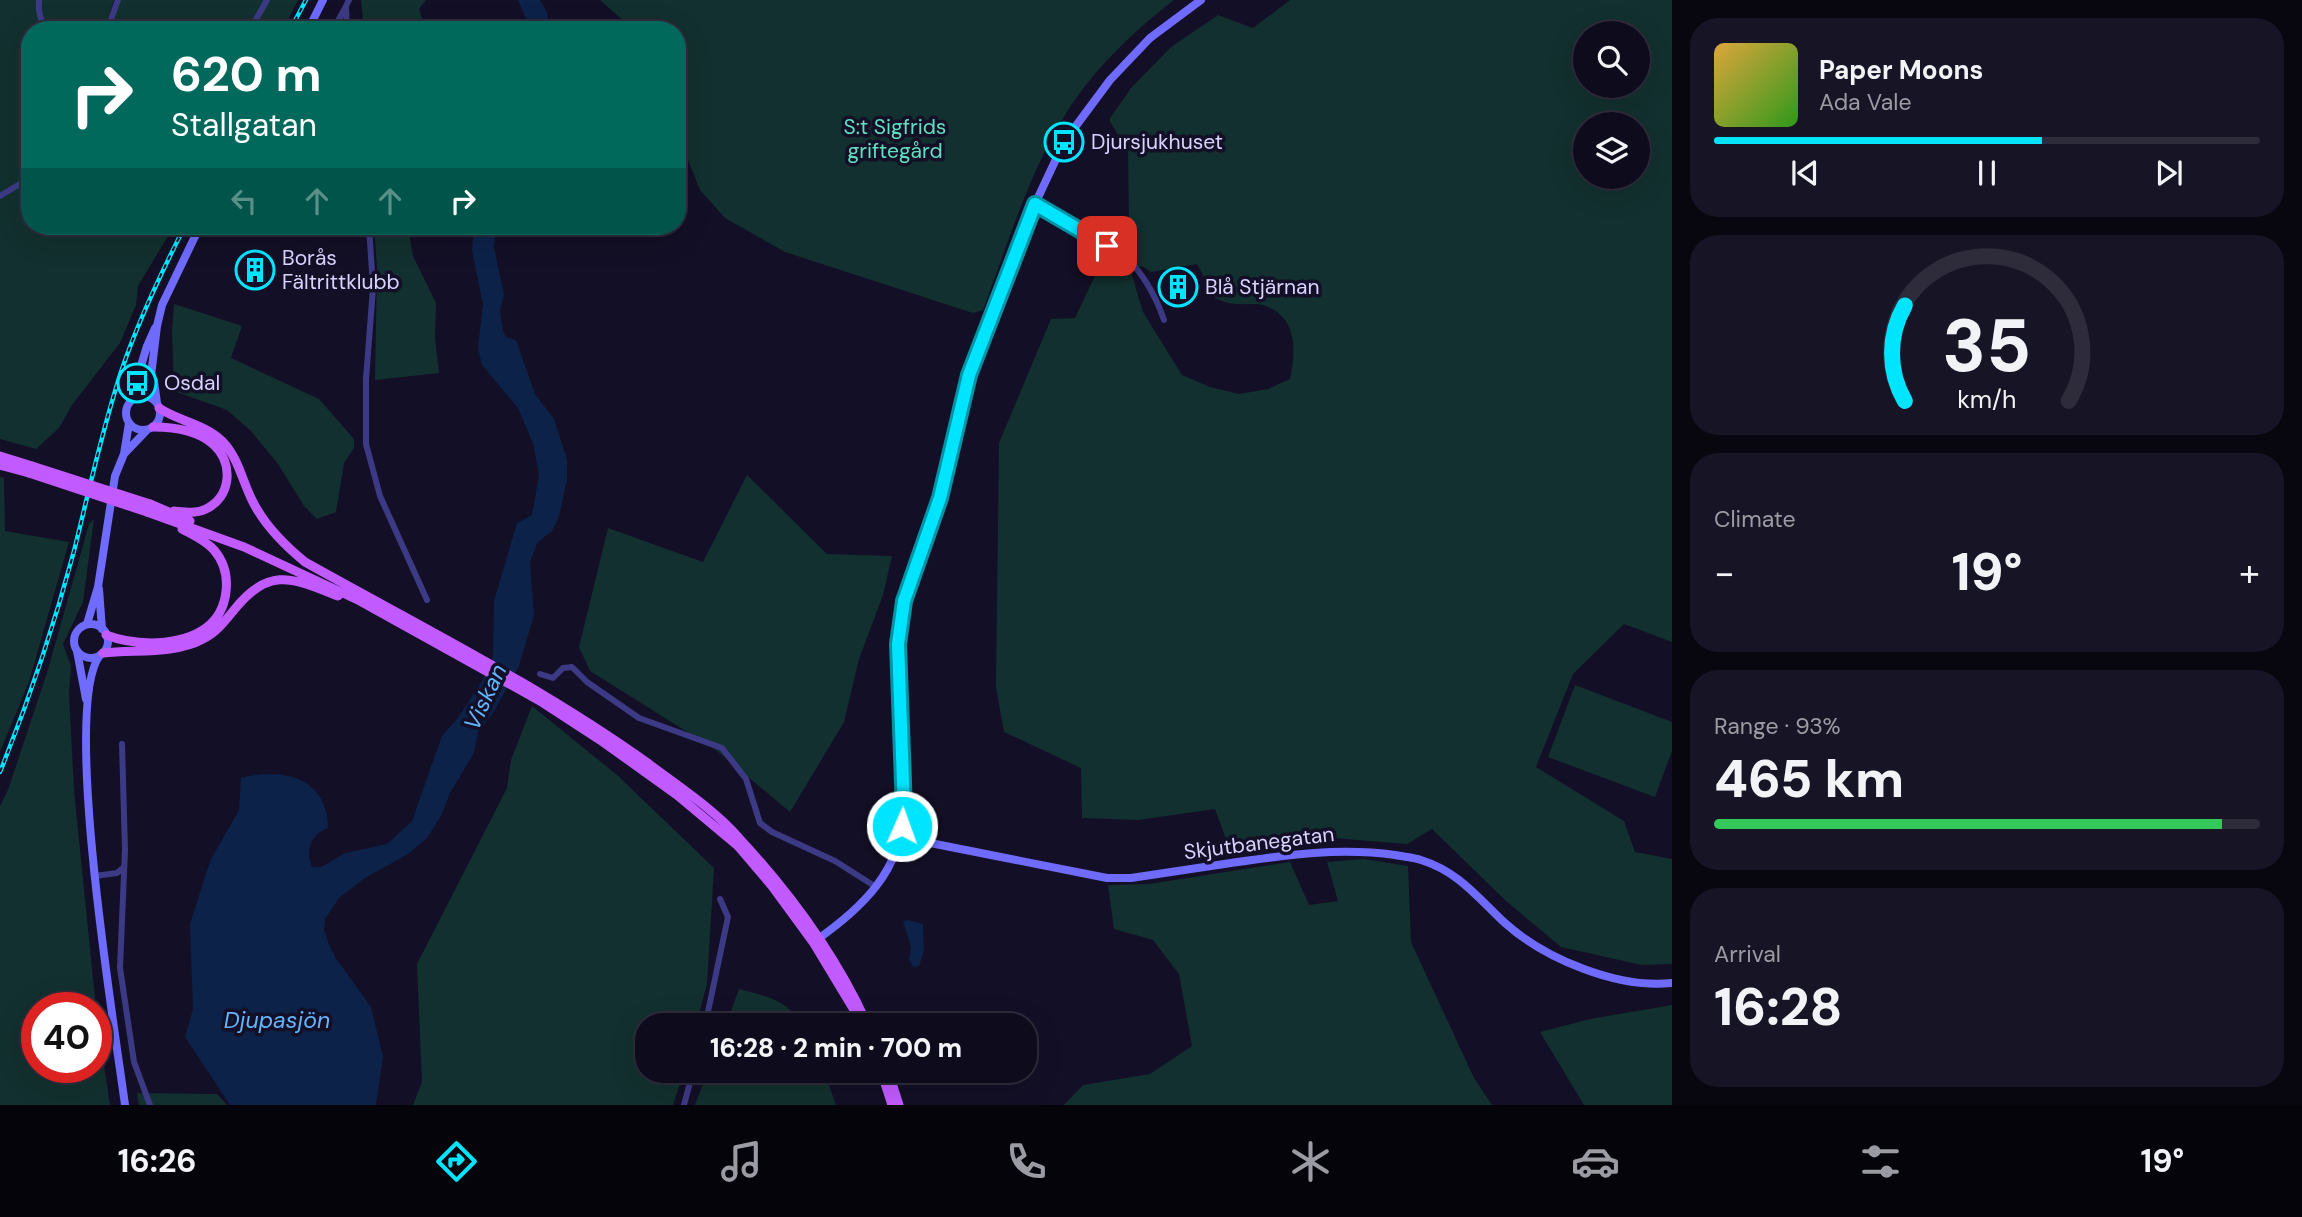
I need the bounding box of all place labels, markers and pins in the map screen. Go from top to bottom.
bus stop icon: Djursjukhuset [1043,121,1085,163]
place label: Djursjukhuset [1091,128,1223,156]
pin [1077,216,1137,276]
place label: Borås Fältrittklubb [282,244,400,296]
building icon: Borås Fältrittklubb [234,249,276,291]
building icon: Blå Stjärnan [1157,266,1199,308]
place label: Blå Stjärnan [1205,273,1320,301]
bus stop icon: Osdal [116,362,158,404]
place label: Osdal [164,369,220,397]

